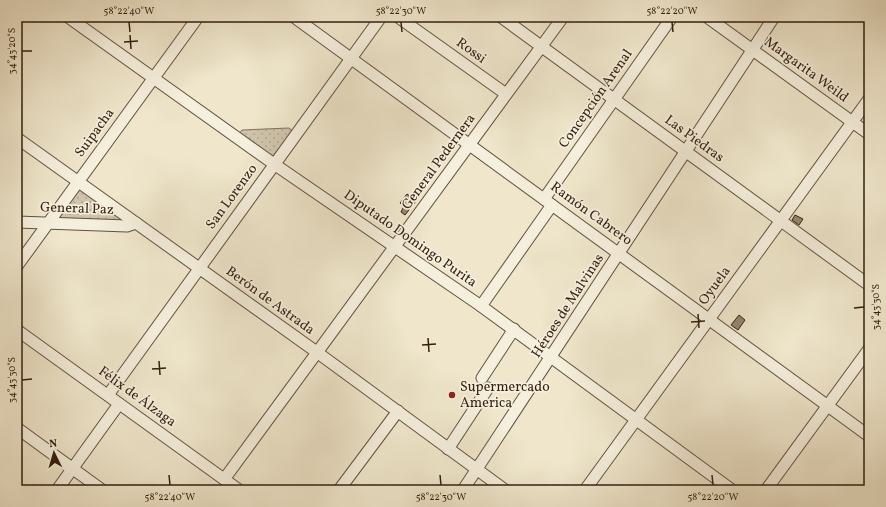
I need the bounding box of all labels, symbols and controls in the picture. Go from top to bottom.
text: 58°22'40"W [104,4,154,18]
text: 58°22'30"W [376,4,426,18]
text: 58°22'20"W [647,4,698,18]
text: 34°43'20"S [5,28,19,74]
street label: Margarita Weild [760,33,852,107]
street label: Rossi [452,34,490,68]
street label: Concepción Arenal [555,46,637,152]
street label: Suipacha [71,105,119,161]
street label: General Pedernera [398,110,480,214]
street label: Las Piedras [660,111,728,167]
street label: San Lorenzo [202,160,262,234]
street label: Ramón Cabrero [546,178,636,250]
street label: Diputado Domingo Purita [340,186,480,292]
street label: General Paz [40,198,114,220]
street label: Héroes de Malvinas [527,250,609,362]
street label: Berón de Astrada [222,262,318,340]
street label: Oyuela [695,263,735,309]
text: 34°43'30"S [869,284,883,330]
text: 34°43'30"S [5,357,19,403]
street label: Félix de Álzaga [94,362,180,432]
place label: Supermercado America [460,378,550,413]
marker: Supermercado America [447,390,457,400]
north arrow [34,433,74,473]
text: N [49,437,58,452]
text: 58°22'40"W [145,490,195,504]
text: 58°22'30"W [416,490,466,504]
text: 58°22'20"W [688,490,739,504]

